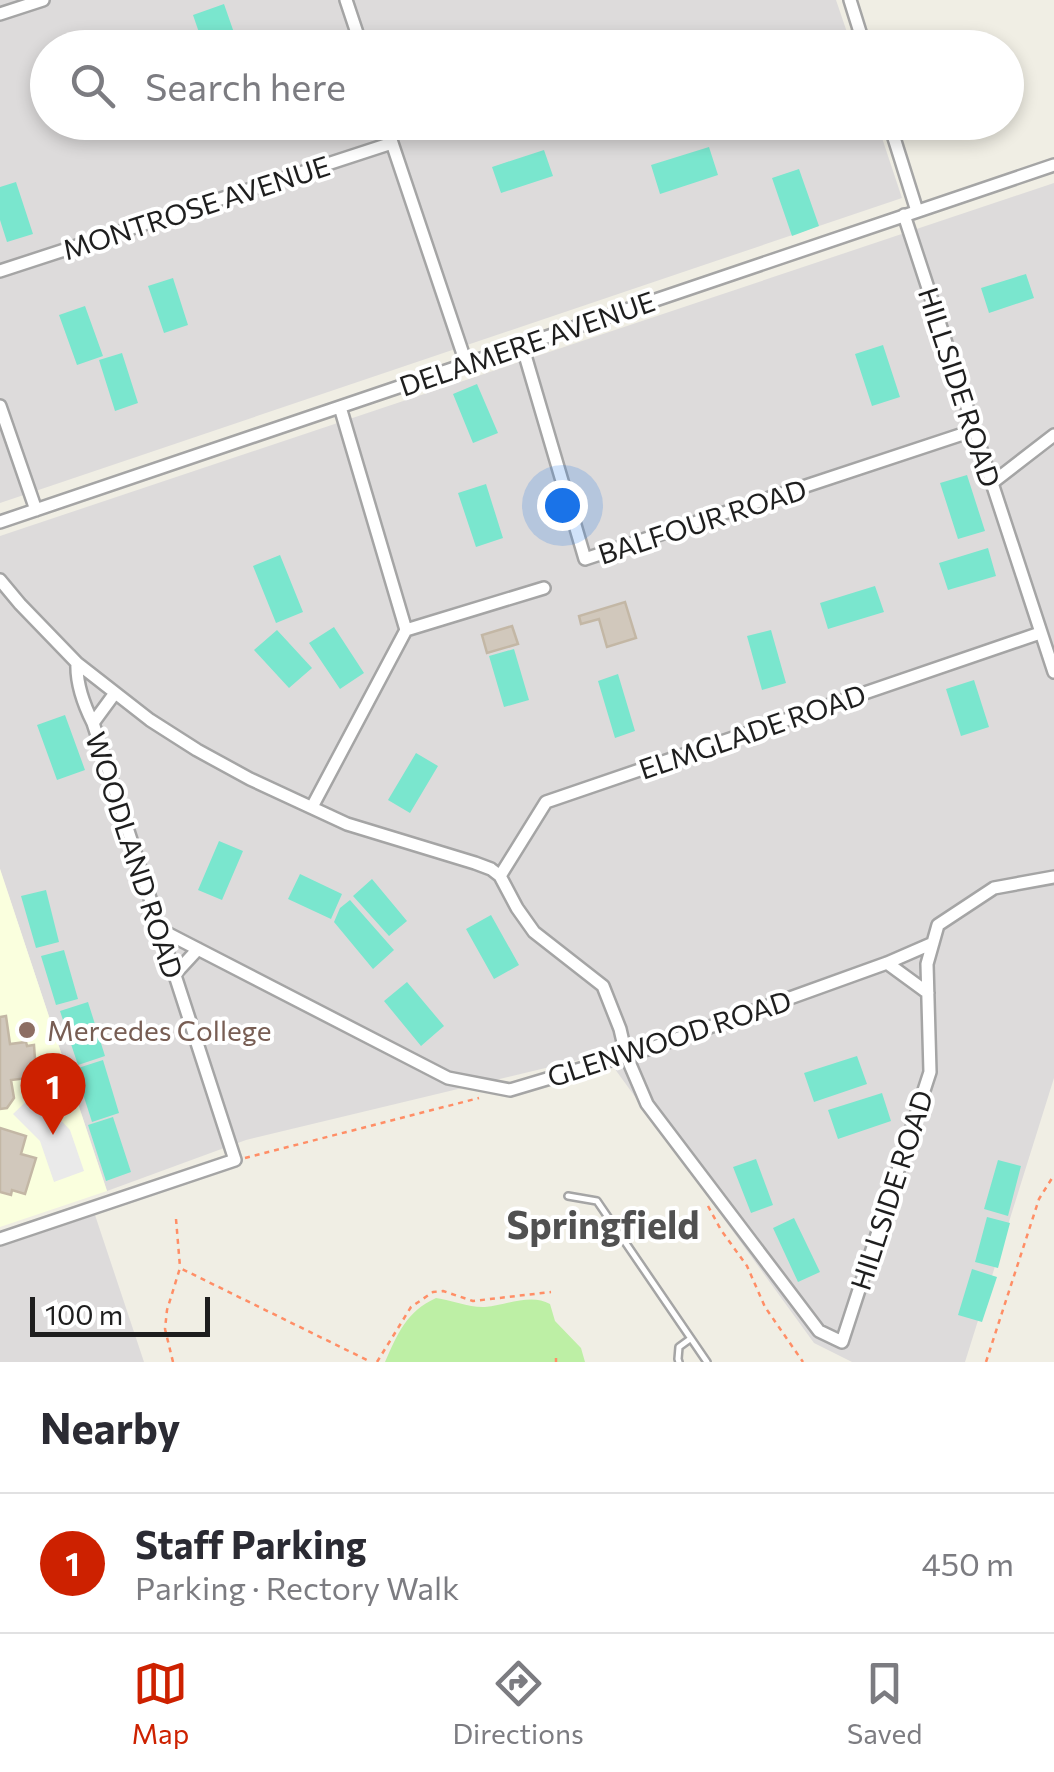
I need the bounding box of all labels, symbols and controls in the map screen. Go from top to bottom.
search box [30,30,1024,140]
icon: search [65,58,120,113]
text: Search here [145,62,346,109]
street label: MONTROSE AVENUE [58,148,334,266]
street label: DELAMERE AVENUE [395,283,659,403]
street label: HILLSIDE ROAD [912,283,1008,491]
street label: BALFOUR ROAD [593,471,811,571]
your location [537,480,588,531]
street label: ELMGLADE ROAD [634,676,870,786]
street label: WOODLAND ROAD [79,727,191,983]
street label: GLENWOOD ROAD [543,983,795,1093]
place label: Mercedes College [47,1013,271,1047]
marker: Mercedes College [16,1019,38,1041]
pin: 1 [20,1052,86,1135]
street label: HILLSIDE ROAD [843,1086,939,1294]
district label: Springfield [506,1200,700,1247]
scale bar [30,1292,210,1336]
text: 100 m [45,1297,123,1331]
text: Nearby [40,1401,180,1453]
text: Staff Parking [135,1520,367,1567]
text: 1 [65,1543,80,1583]
text: 450 m [921,1543,1014,1583]
text: Parking · Rectory Walk [135,1567,459,1607]
tab: Map [132,1656,189,1750]
tab: Directions [452,1656,584,1750]
tab: Saved [847,1656,922,1750]

